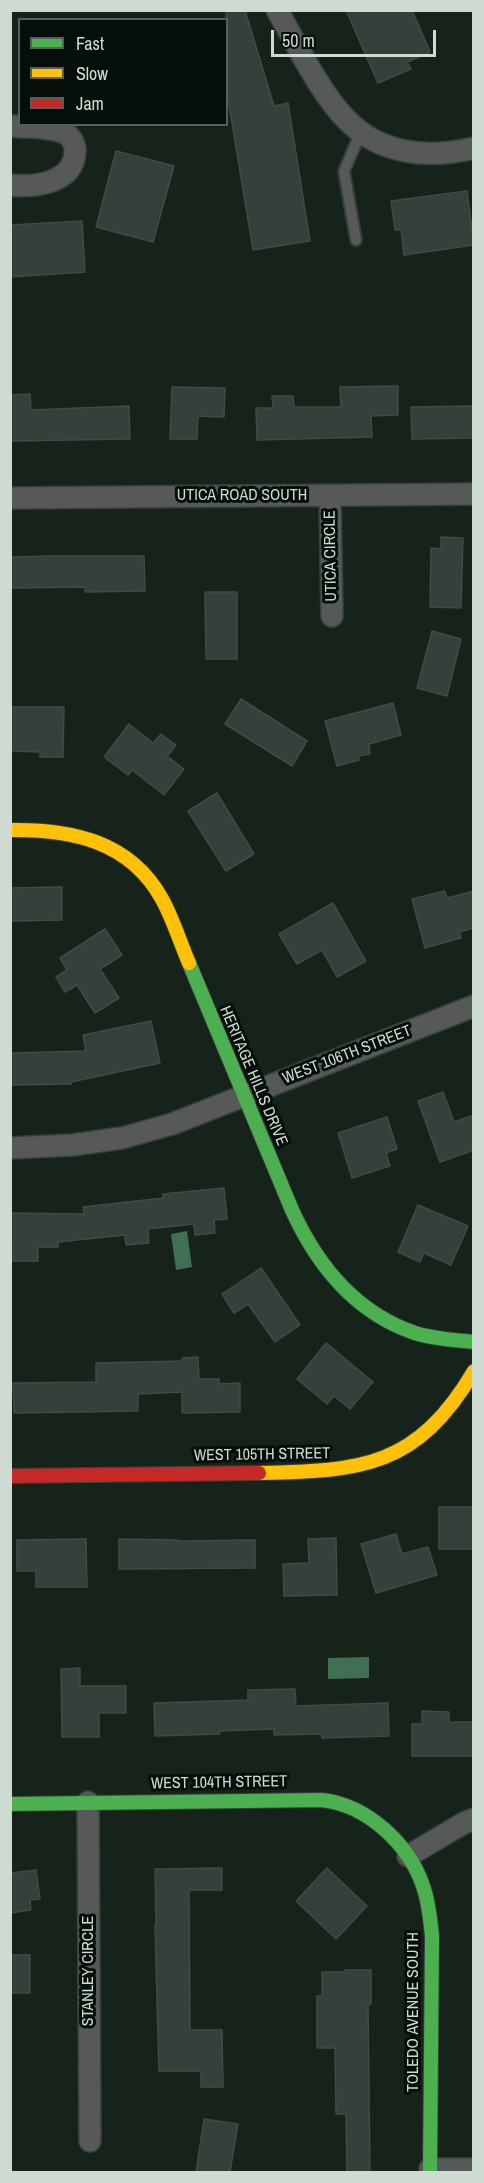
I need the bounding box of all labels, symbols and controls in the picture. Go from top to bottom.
legend [18,18,228,126]
scale bar [274,18,439,56]
text: 50 m [282,28,315,53]
text: Fast [76,31,104,56]
text: Slow [76,61,108,86]
text: Jam [76,91,104,116]
street label: UTICA ROAD SOUTH [177,486,307,506]
street label: UTICA CIRCLE [321,510,341,602]
street label: HERITAGE HILLS DRIVE [215,1003,291,1149]
street label: WEST 106TH STREET [280,1022,414,1088]
street label: WEST 105TH STREET [194,1444,330,1466]
street label: WEST 104TH STREET [151,1772,287,1794]
street label: STANLEY CIRCLE [79,1916,99,2026]
street label: TOLEDO AVENUE SOUTH [404,1932,424,2092]

